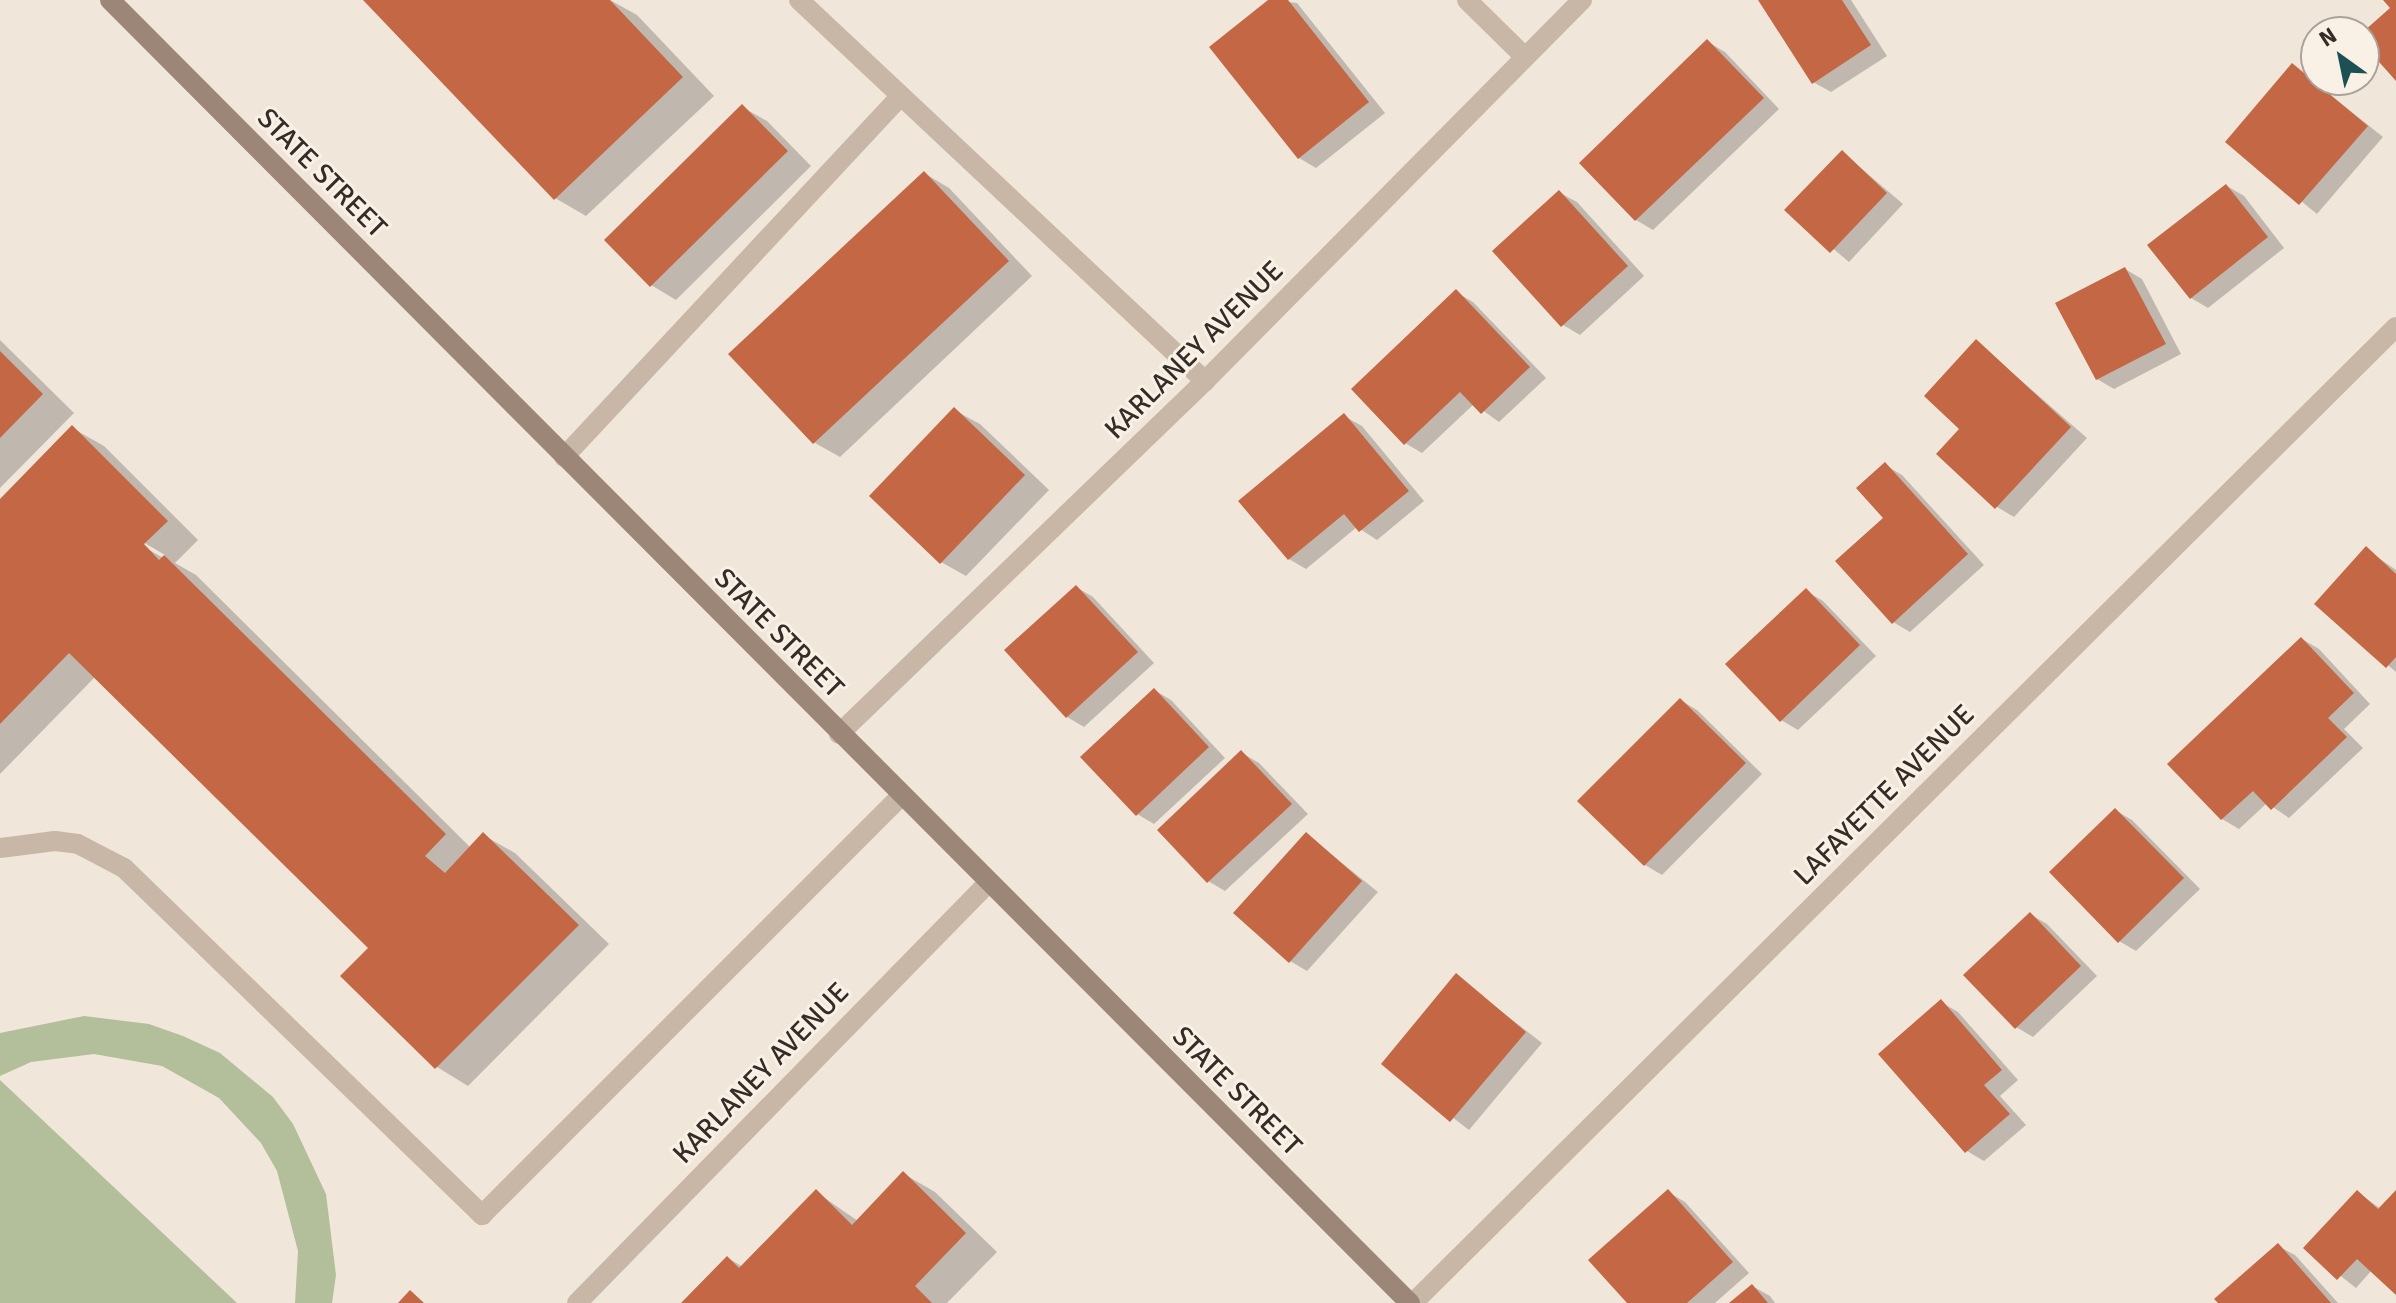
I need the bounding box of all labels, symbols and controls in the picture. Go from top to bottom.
north arrow [2300,16,2380,96]
text: N [2314,22,2342,53]
street label: STATE STREET [250,101,394,245]
street label: KARLANEY AVENUE [1098,254,1290,446]
street label: STATE STREET [707,561,851,705]
street label: LAFAYETTE AVENUE [1787,698,1981,892]
street label: KARLANEY AVENUE [666,976,856,1170]
street label: STATE STREET [1165,1019,1309,1163]

